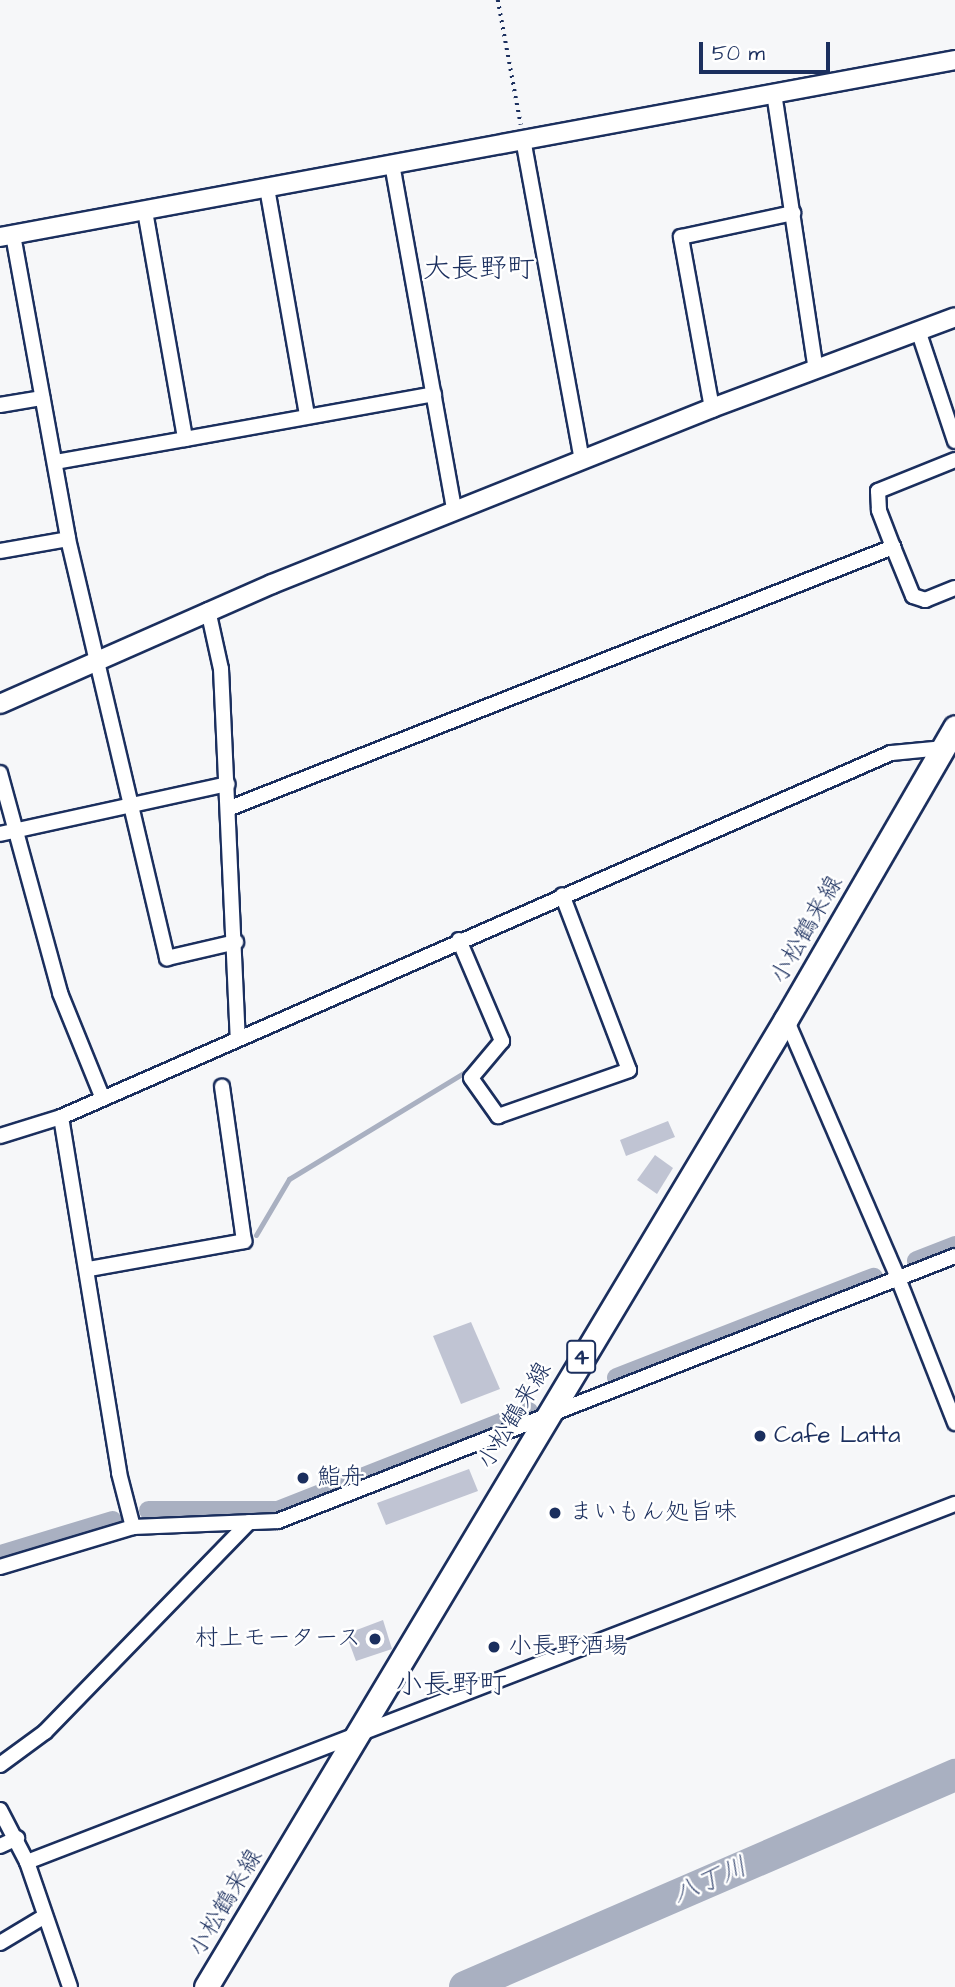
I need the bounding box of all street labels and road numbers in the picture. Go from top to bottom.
street label: 小松鶴来線 [765,871,849,989]
road number: 4 [565,1338,597,1376]
street label: 小松鶴来線 [472,1357,558,1475]
street label: 小松鶴来線 [183,1844,269,1962]

